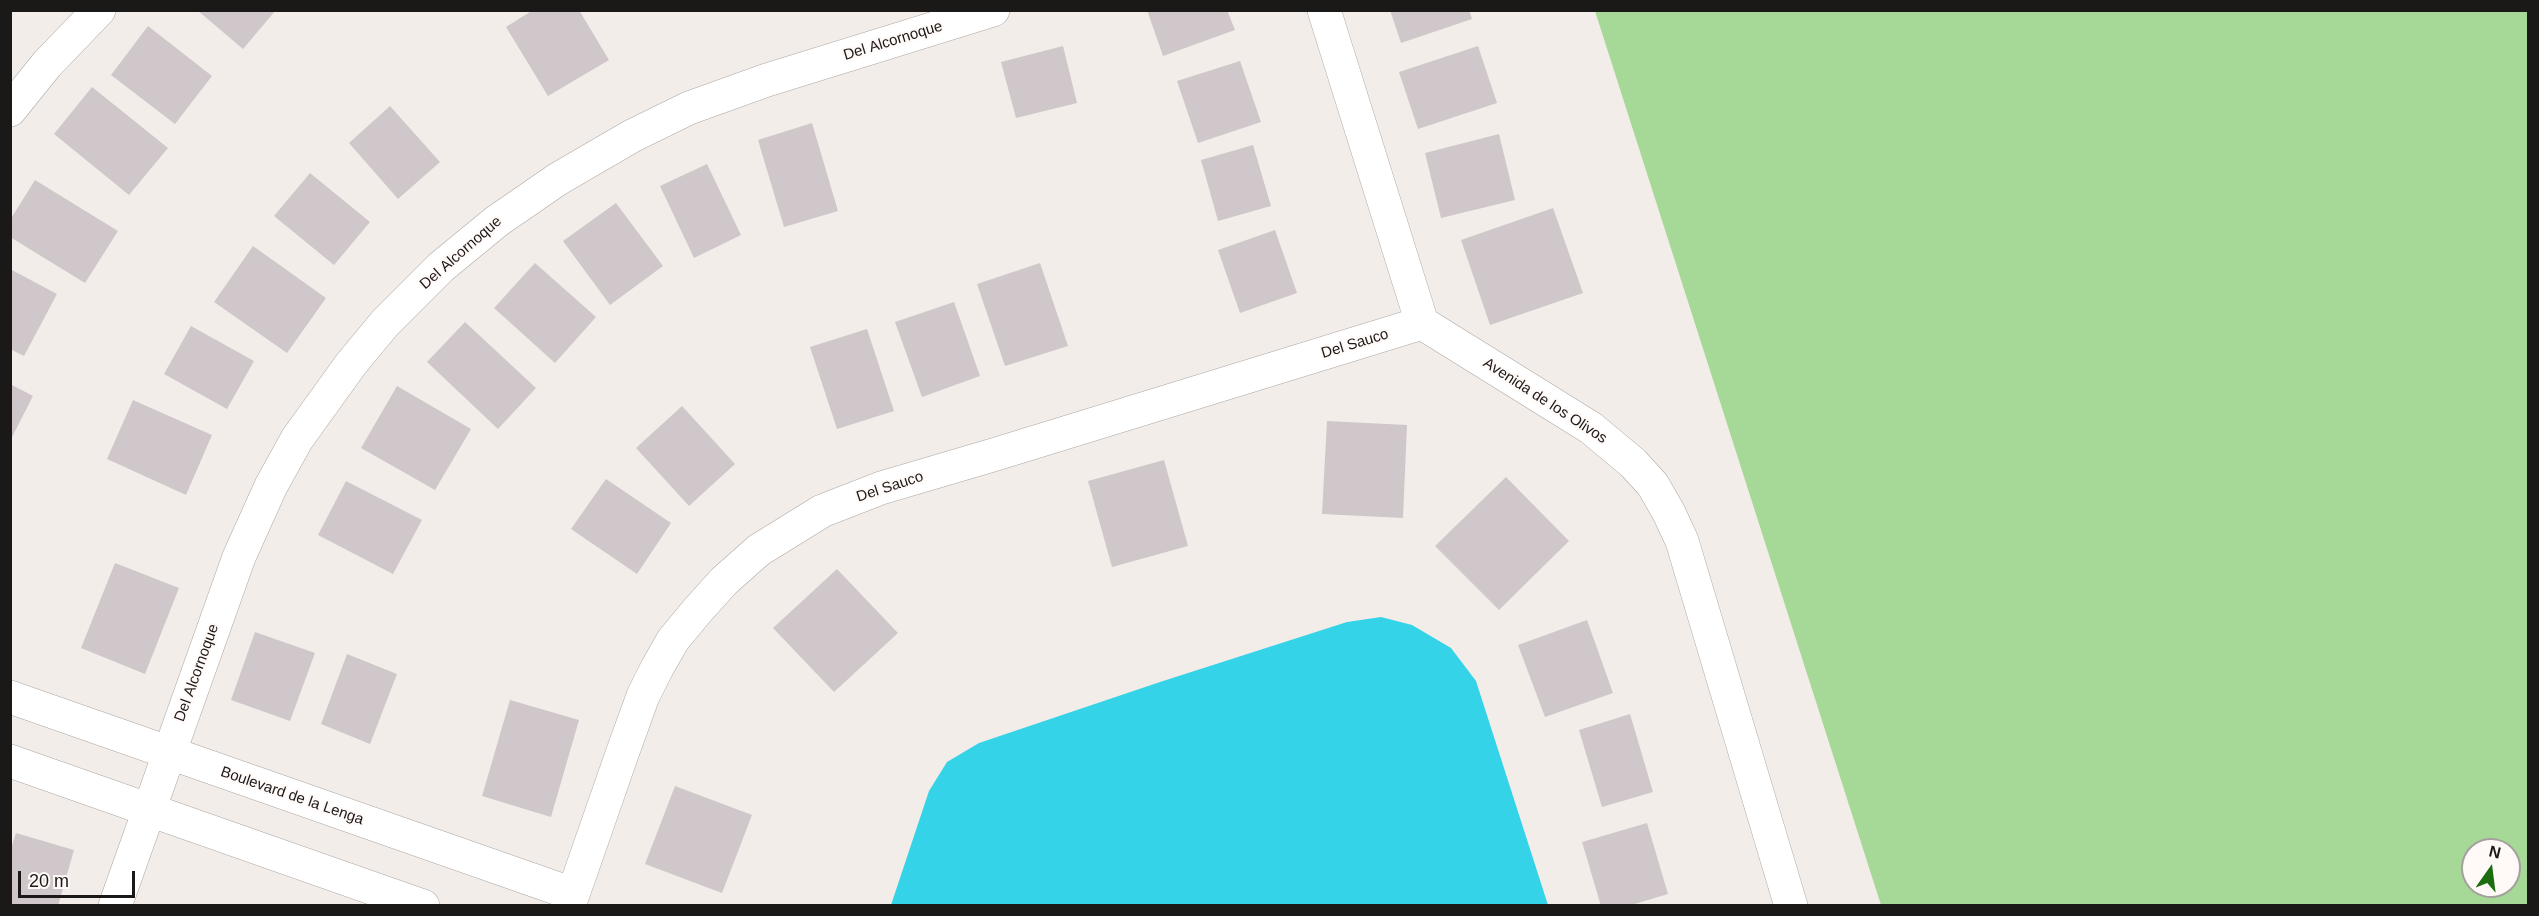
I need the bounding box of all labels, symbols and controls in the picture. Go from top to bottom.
street label: Del Alcornoque [841,17,945,65]
street label: Del Alcornoque [416,213,506,293]
street label: Del Sauco [1319,325,1391,363]
street label: Avenida de los Olivos [1480,354,1610,448]
street label: Del Sauco [854,468,926,506]
street label: Del Alcornoque [171,622,223,724]
street label: Boulevard de la Lenga [218,763,366,829]
north arrow [2461,838,2521,898]
text: N [2487,842,2503,862]
scale bar [21,859,138,897]
text: 20 m [29,871,69,891]

